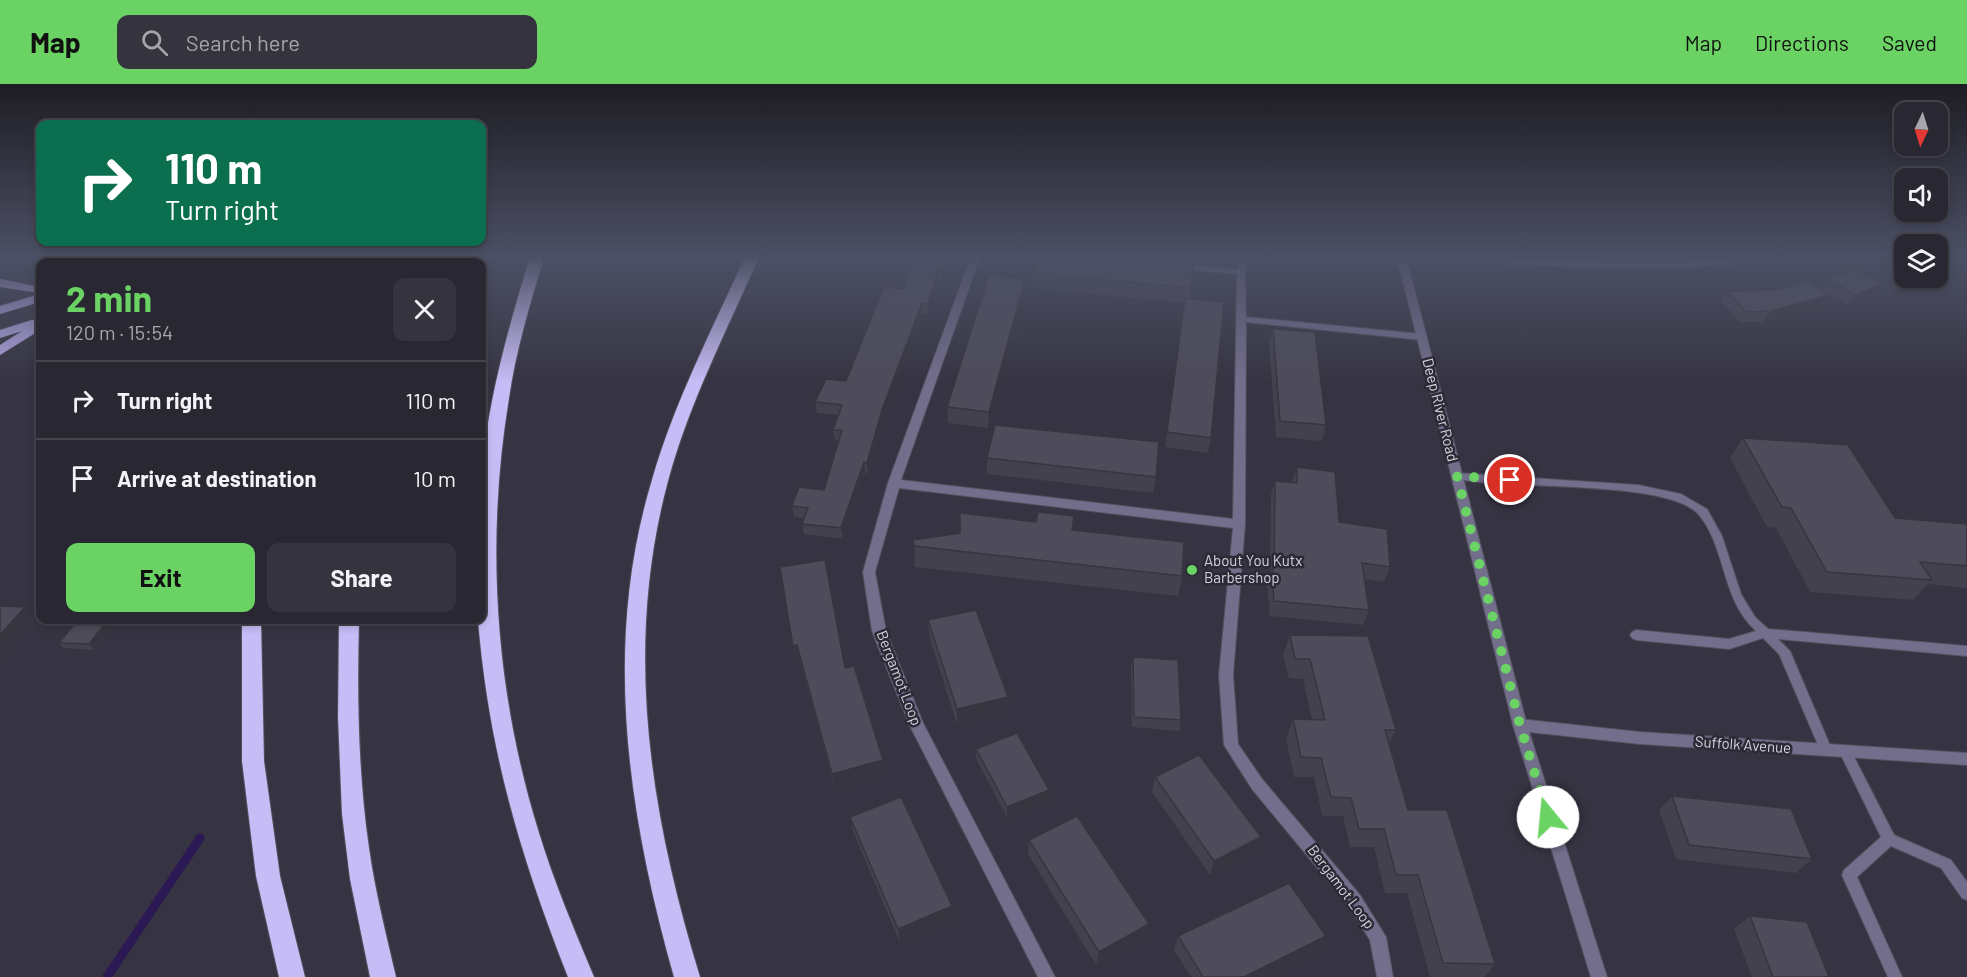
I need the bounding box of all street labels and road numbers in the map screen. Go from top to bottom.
street label: Deep River Road [1419,356,1463,463]
street label: Bergamot Loop [874,628,926,728]
street label: Suffolk Avenue [1694,732,1792,756]
street label: Bergamot Loop [1304,841,1379,932]

